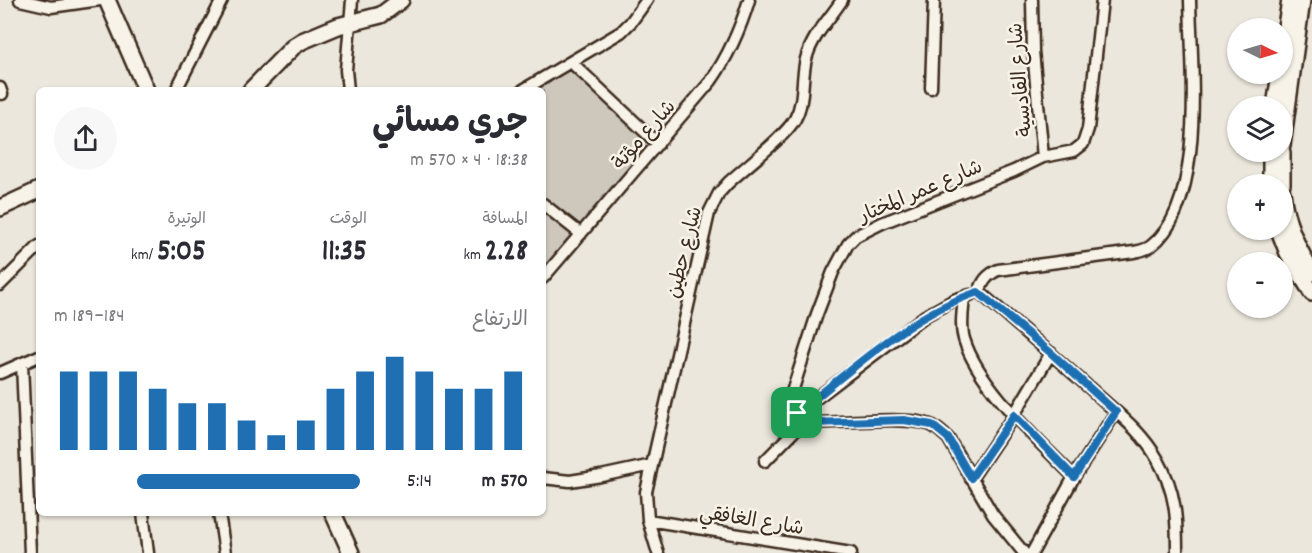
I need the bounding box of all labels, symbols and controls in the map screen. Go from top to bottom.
north arrow [1227,18,1293,84]
map controls [1227,18,1293,318]
street label: شارع القادسية [1003,22,1041,138]
street label: شارع مؤتة [607,95,684,177]
button: layers [1227,96,1293,162]
text: جري مسائي [372,101,528,148]
button: share [54,107,117,170]
text: 18:38 · 4 × 570 m [410,147,528,175]
street label: شارع عمر المختار [853,154,987,232]
button: + [1227,174,1293,240]
street label: شارع حطين [661,204,711,302]
text: الوتيرة [167,208,206,231]
text: الوقت [330,208,367,231]
text: المسافة [482,208,528,231]
text: 5:05 [157,232,206,275]
text: 11:35 [322,232,367,275]
text: 2.28 [485,232,528,275]
text: /km [131,244,157,267]
text: km [464,244,485,267]
button: − [1227,252,1293,318]
text: 184–189 m [54,303,125,331]
text: الارتفاع [472,307,528,335]
pin [771,387,822,438]
icon: arrive [780,396,813,429]
text: 5:14 [407,468,432,496]
text: 570 m [482,468,528,496]
street label: شارع الغافقي [697,500,806,545]

